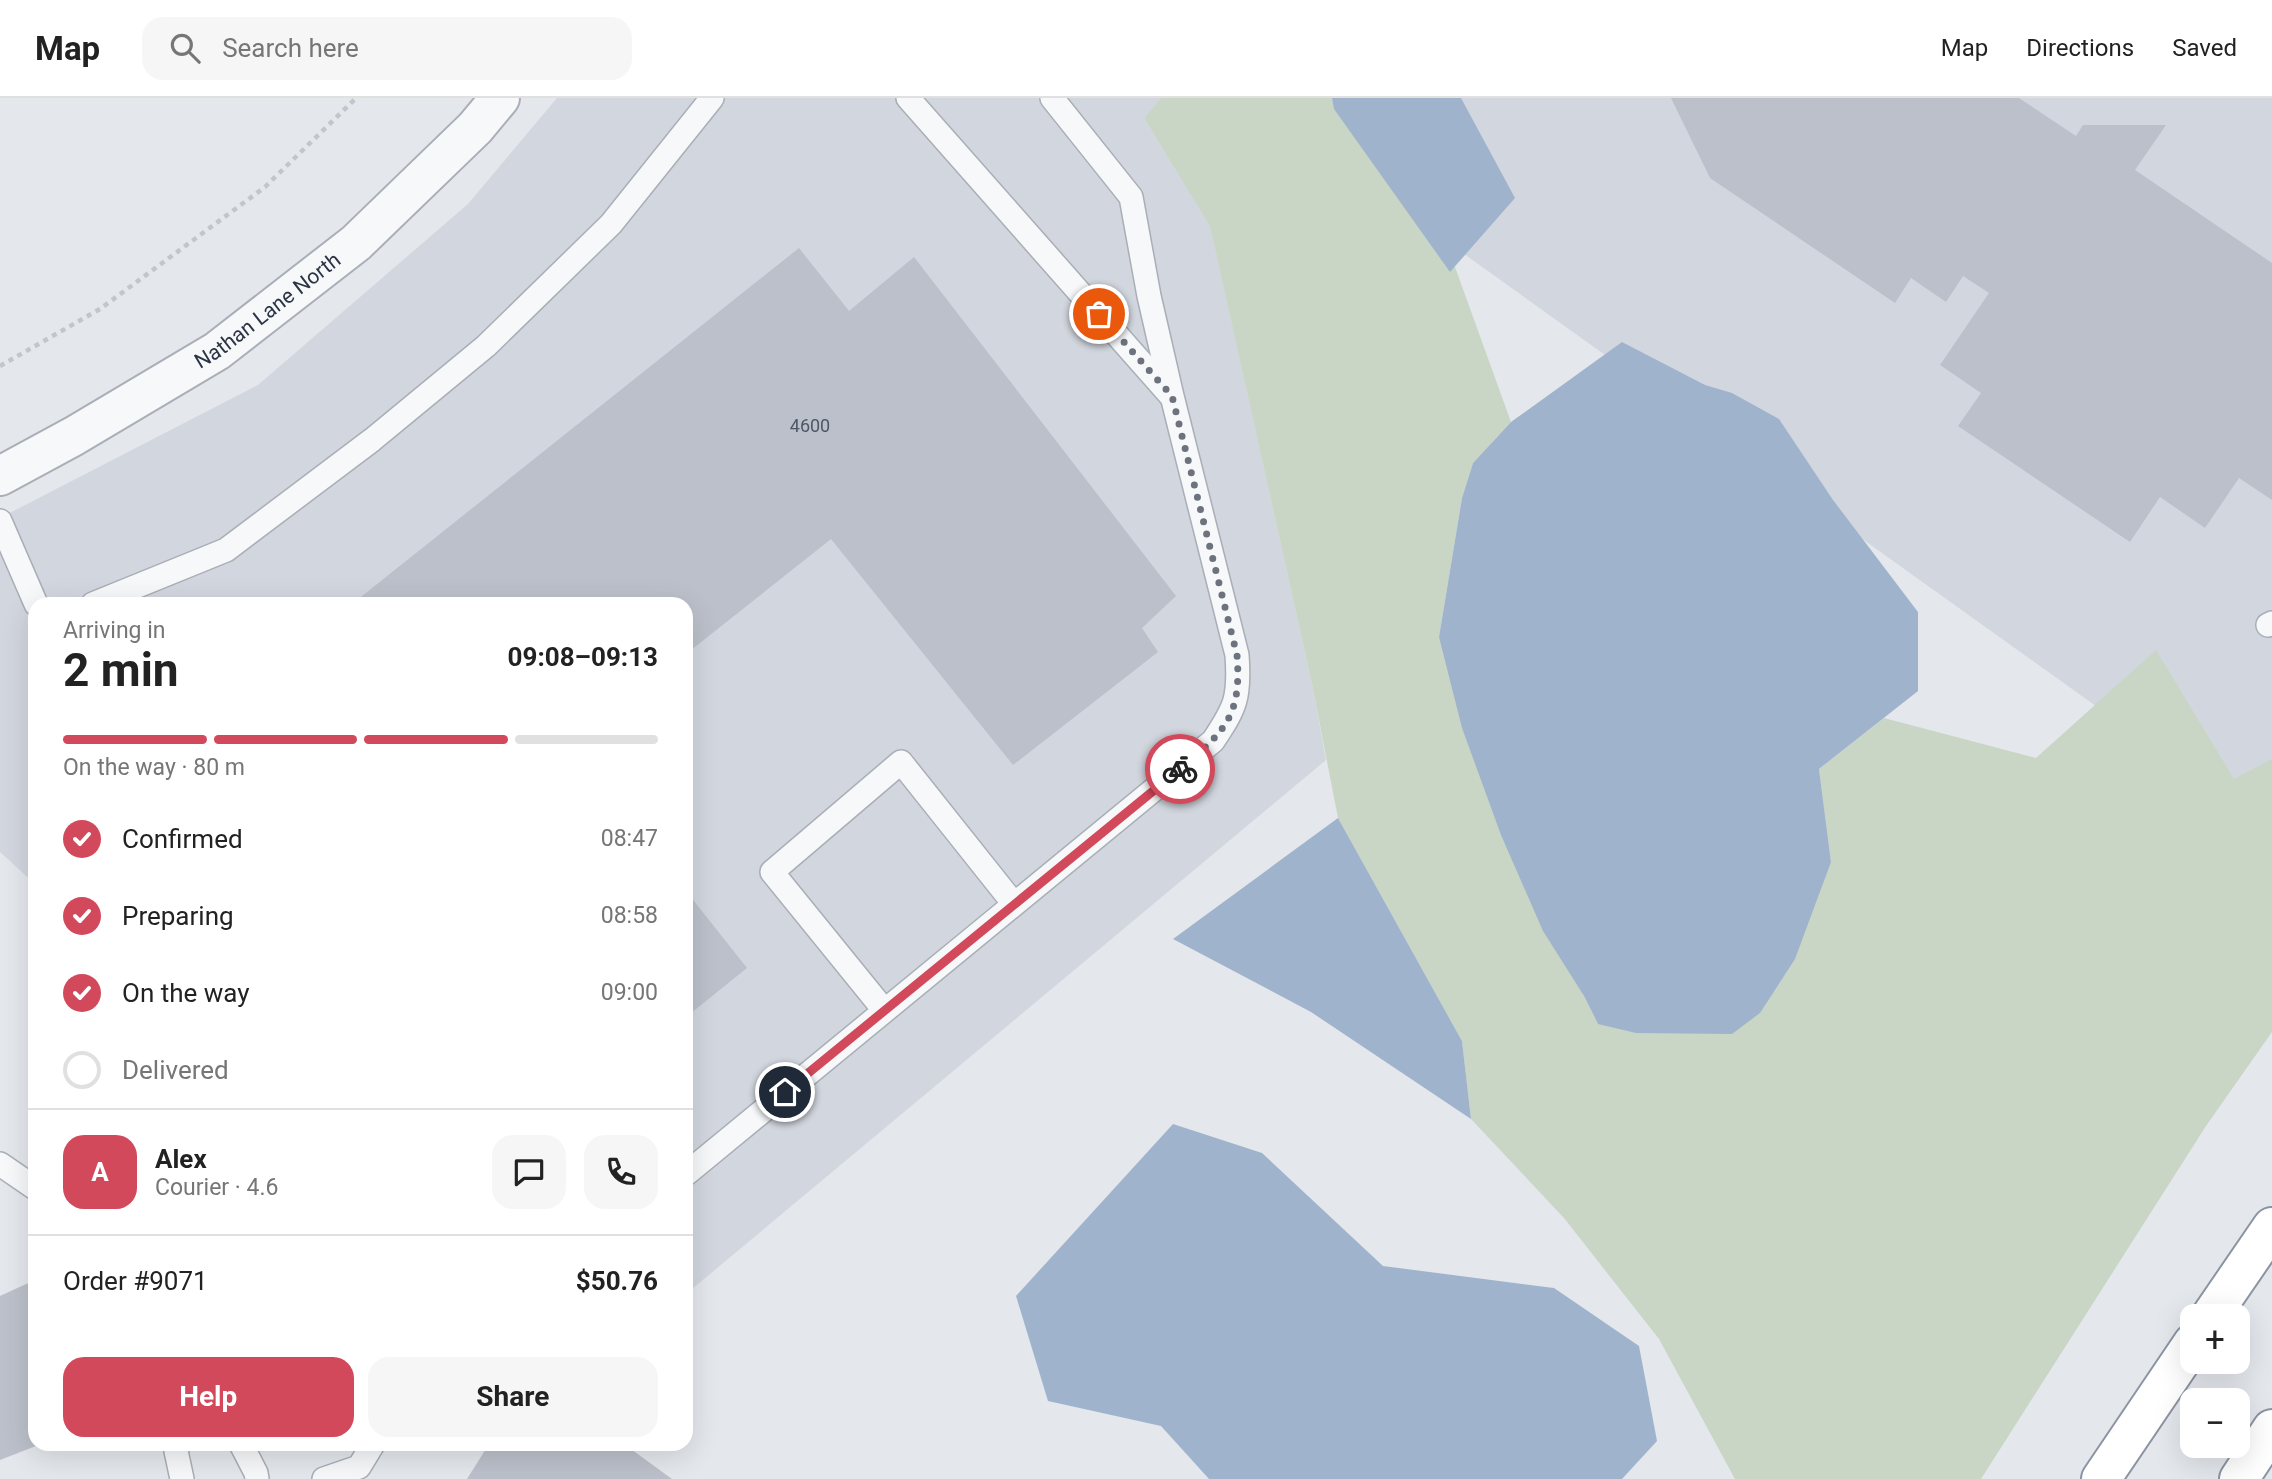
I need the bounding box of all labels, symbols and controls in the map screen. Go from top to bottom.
search box [142,17,632,80]
text: Map [35,29,100,68]
icon: search [166,29,204,67]
text: Search here [222,33,359,63]
text: Map [1941,34,1988,62]
text: Directions [2026,34,2134,62]
text: Saved [2172,34,2237,62]
street label: Nathan Lane North [190,248,345,374]
pin [1069,284,1129,344]
icon: bag [1080,295,1118,333]
house number: 4600 [790,415,830,436]
text: Arriving in [63,617,166,644]
text: 09:08–09:13 [508,642,658,672]
text: 2 min [63,643,179,697]
courier [1145,734,1215,804]
icon: bike [1161,750,1199,788]
text: On the way · 80 m [63,754,245,781]
icon: check [63,820,101,858]
text: Confirmed [122,824,243,854]
text: 08:47 [601,825,658,852]
icon: check [63,897,101,935]
text: Preparing [122,901,234,931]
text: 08:58 [601,902,658,929]
icon: check [63,974,101,1012]
text: On the way [122,978,250,1008]
text: 09:00 [601,979,658,1006]
text: Delivered [122,1055,229,1085]
pin [755,1062,815,1122]
icon: home [766,1073,804,1111]
button: chat [492,1135,566,1209]
button: phone [584,1135,658,1209]
text: Alex [155,1144,207,1174]
text: A [91,1157,109,1187]
text: Courier · 4.6 [155,1174,278,1201]
text: Order #9071 [63,1266,208,1296]
text: $50.76 [576,1266,658,1296]
map controls [2180,1304,2250,1458]
button: + [2180,1304,2250,1374]
button: Help [63,1357,354,1437]
button: Share [368,1357,658,1437]
button: − [2180,1388,2250,1458]

